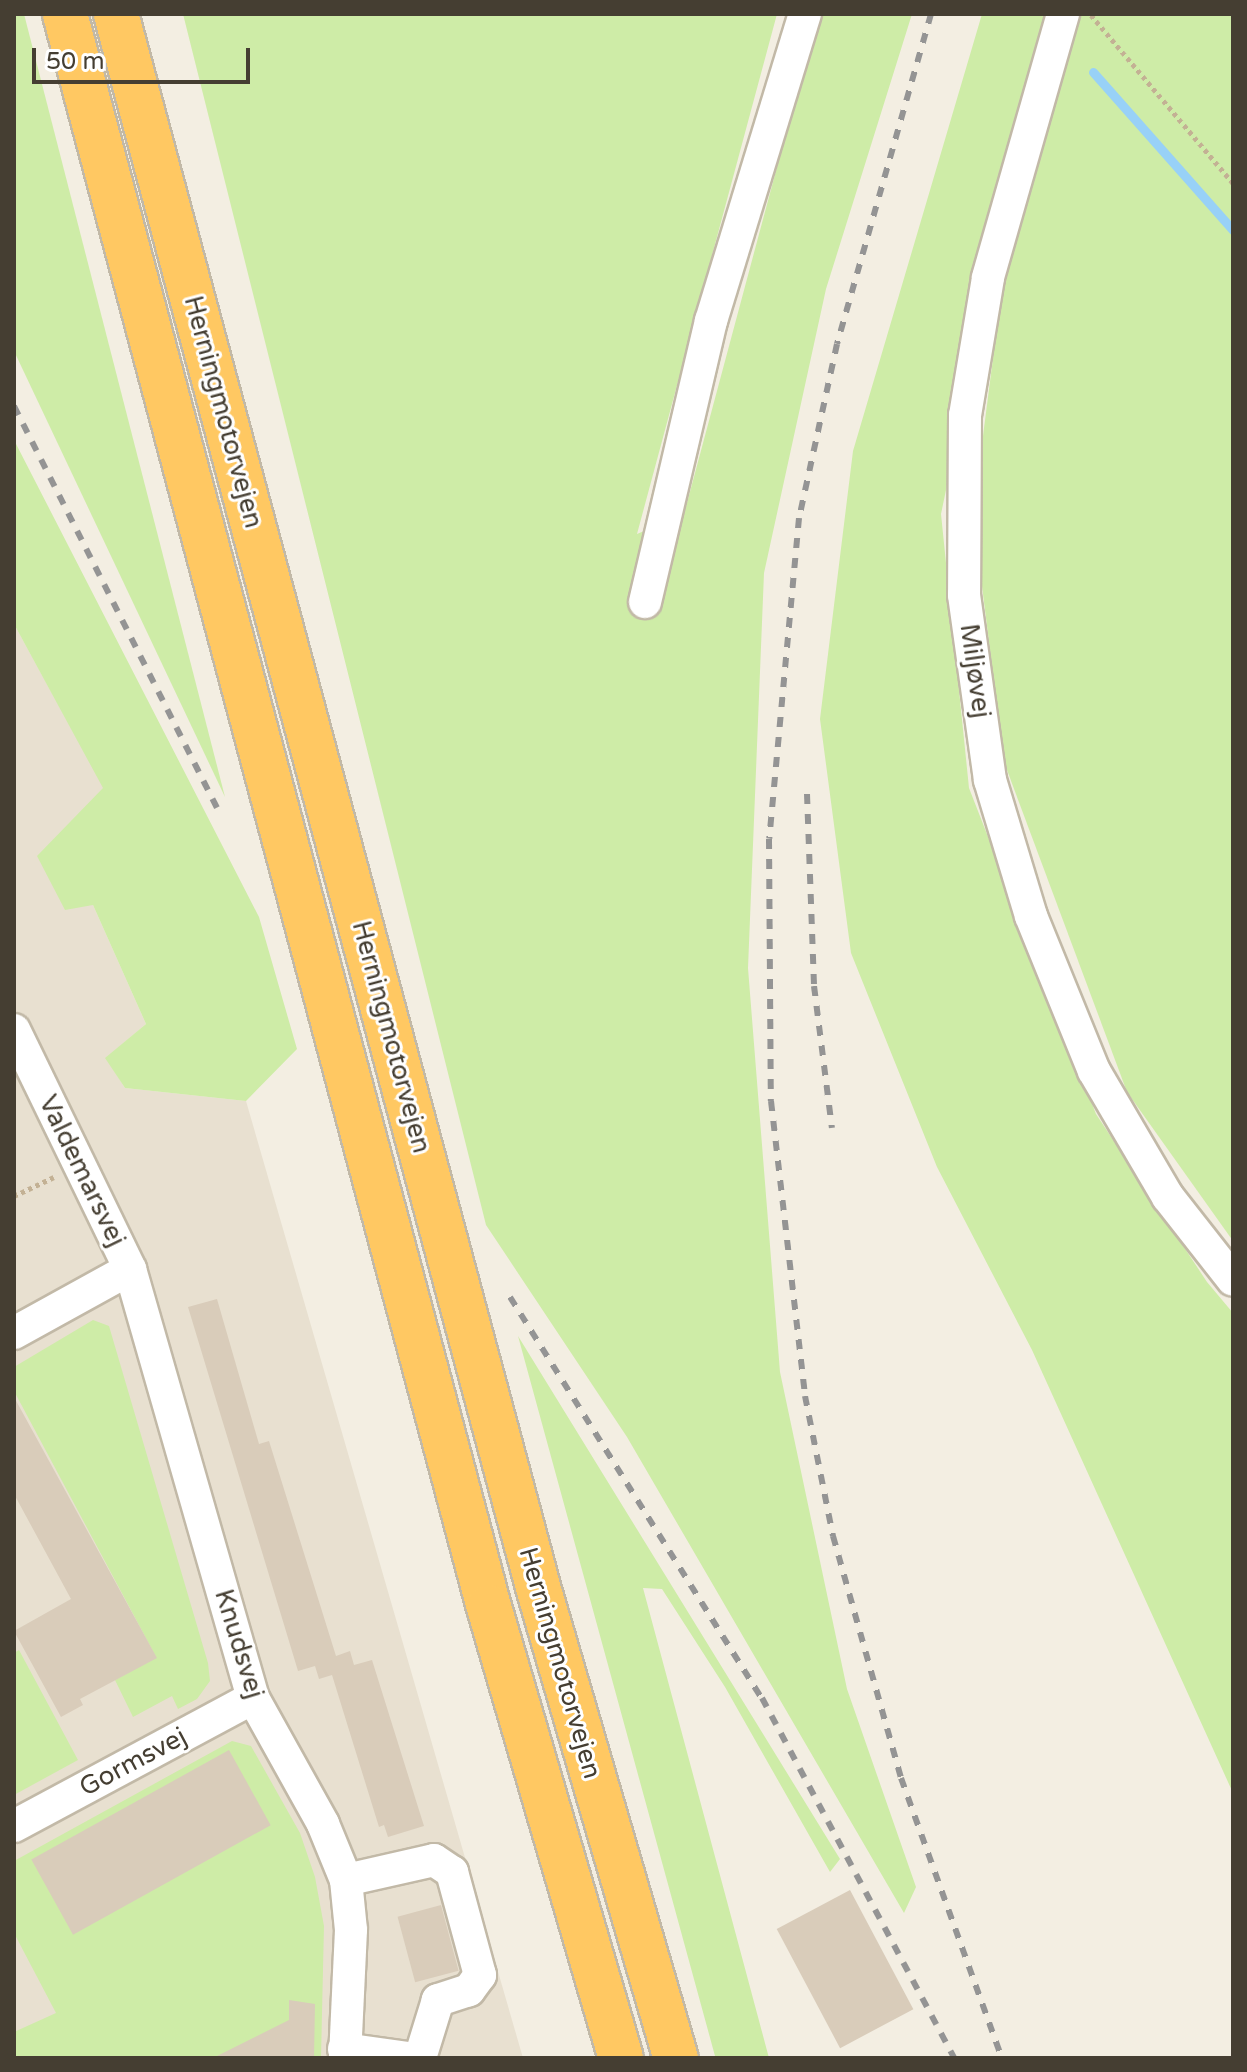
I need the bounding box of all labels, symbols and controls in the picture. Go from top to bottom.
scale bar [36,32,254,82]
text: 50 m [46,47,104,76]
street label: Herningmotorvejen [177,293,269,531]
street label: Miljøvej [953,622,997,720]
street label: Herningmotorvejen [345,918,437,1156]
street label: Valdemarsvej [32,1090,132,1252]
street label: Herningmotorvejen [512,1544,608,1782]
street label: Knudsvej [208,1586,270,1702]
street label: Gormsvej [74,1721,192,1803]

